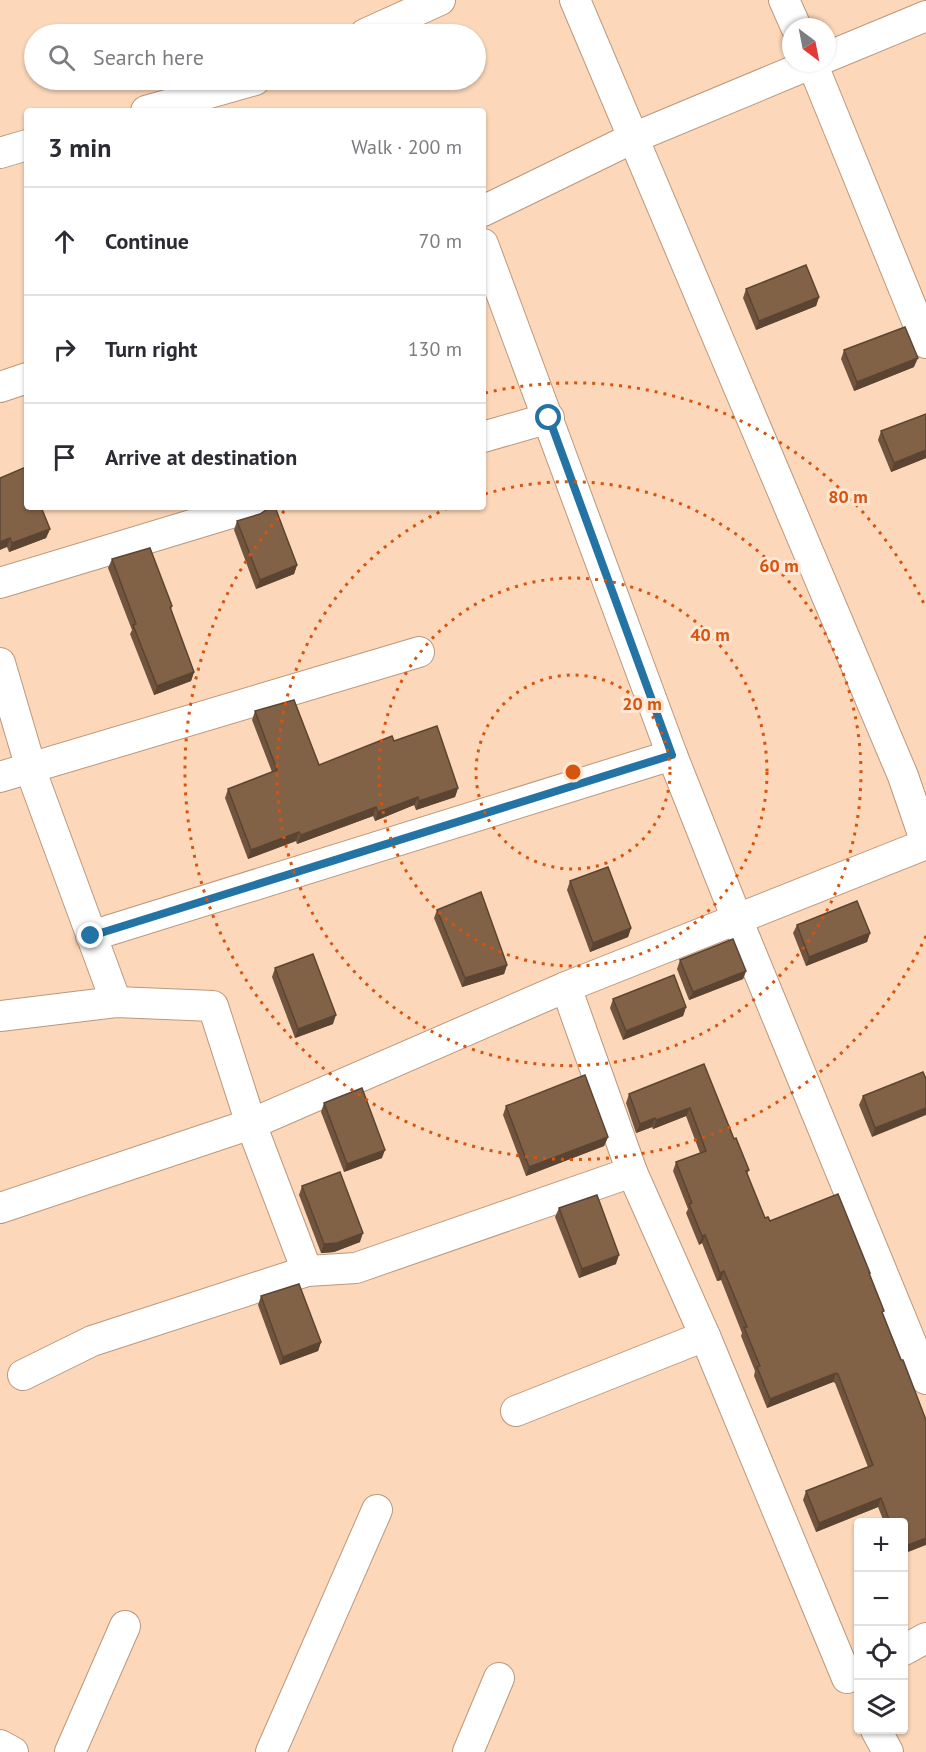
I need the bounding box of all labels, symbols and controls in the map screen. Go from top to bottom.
north arrow [782,18,836,72]
search box [24,24,486,90]
icon: search [45,41,78,74]
text: Search here [93,43,204,71]
text: 3 min [48,131,111,164]
text: Walk · 200 m [351,134,462,160]
icon: ahead [48,225,81,258]
text: Continue [105,227,189,255]
text: 70 m [419,228,462,254]
icon: right [48,333,81,366]
text: Turn right [105,335,197,363]
text: 130 m [408,336,462,362]
route start [535,404,561,430]
icon: arrive [48,441,81,474]
text: Arrive at destination [105,443,297,471]
text: 80 m [828,485,868,508]
text: 60 m [759,554,799,577]
text: 40 m [690,623,730,646]
text: 20 m [622,692,662,715]
centre of rings [563,762,583,782]
route end [77,922,103,948]
map controls [854,1518,908,1734]
button: + [854,1518,908,1572]
button: − [854,1572,908,1626]
button: locate [854,1626,908,1680]
button: layers [854,1680,908,1734]

